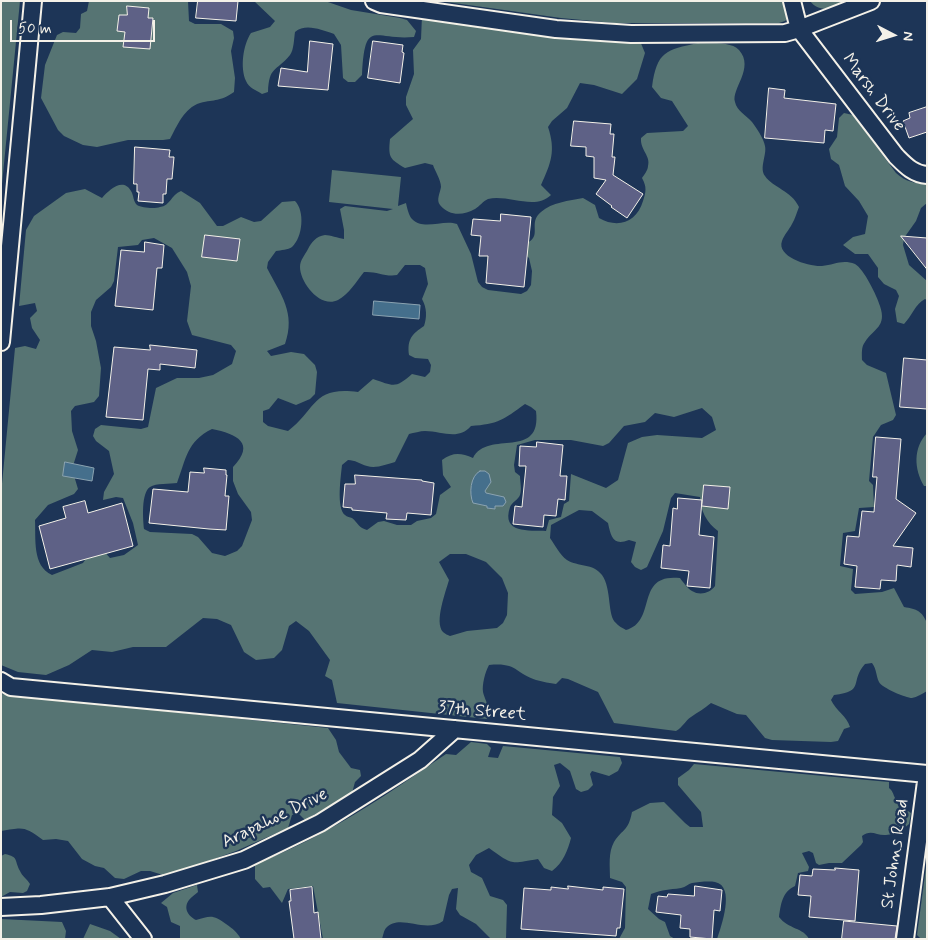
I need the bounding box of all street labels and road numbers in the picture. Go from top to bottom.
street label: Marsh Drive [837,50,909,136]
street label: 37th Street [437,697,527,727]
street label: Arapahoe Drive [219,784,331,854]
street label: St Johns Road [878,798,914,910]

